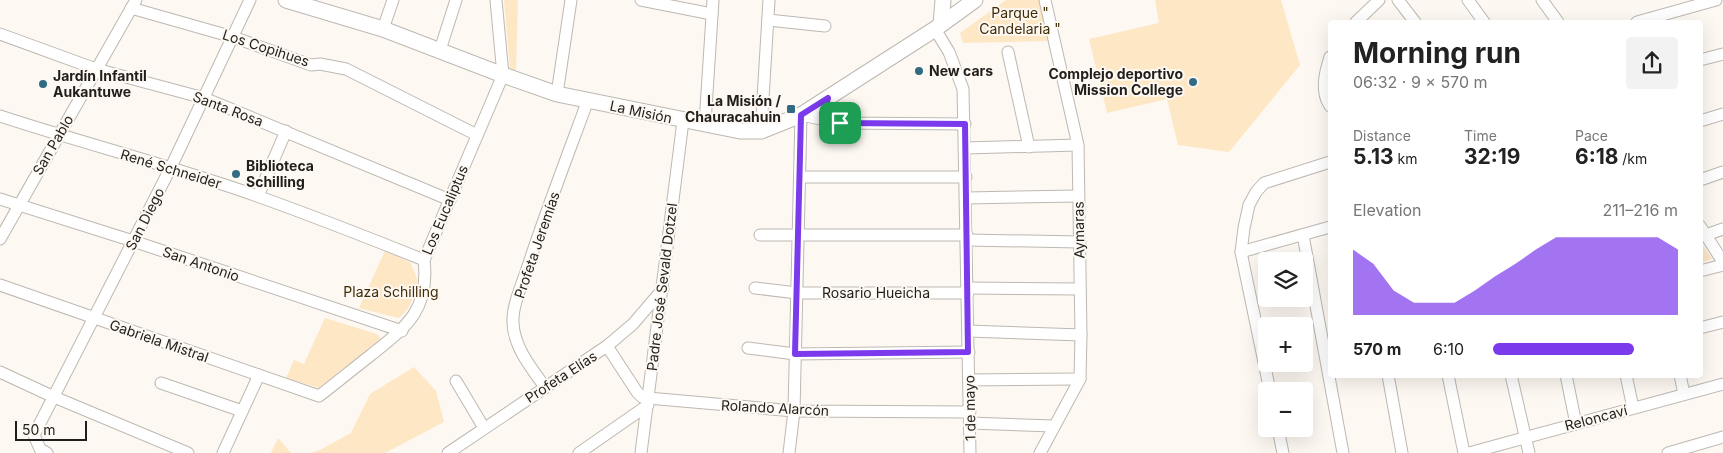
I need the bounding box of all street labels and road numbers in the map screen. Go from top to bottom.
street label: Los Copihues [221,25,312,70]
street label: Santa Rosa [191,87,266,130]
street label: La Misión [608,97,674,126]
street label: San Pablo [29,112,76,178]
street label: René Schneider [119,145,224,192]
street label: Los Eucaliptus [418,162,471,257]
street label: San Diego [122,185,167,253]
street label: Profeta Jeremías [510,189,563,301]
street label: Aymaras [1070,201,1087,259]
street label: Padre José Sevald Dotzel [643,202,680,372]
street label: San Antonio [161,242,242,285]
street label: Rosario Hueicha [822,284,930,301]
street label: Gabriela Mistral [107,316,211,365]
street label: Profeta Elías [522,347,600,406]
street label: 1 de mayo [960,375,979,441]
street label: Rolando Alarcón [721,396,830,419]
street label: Reloncaví [1563,401,1630,434]

